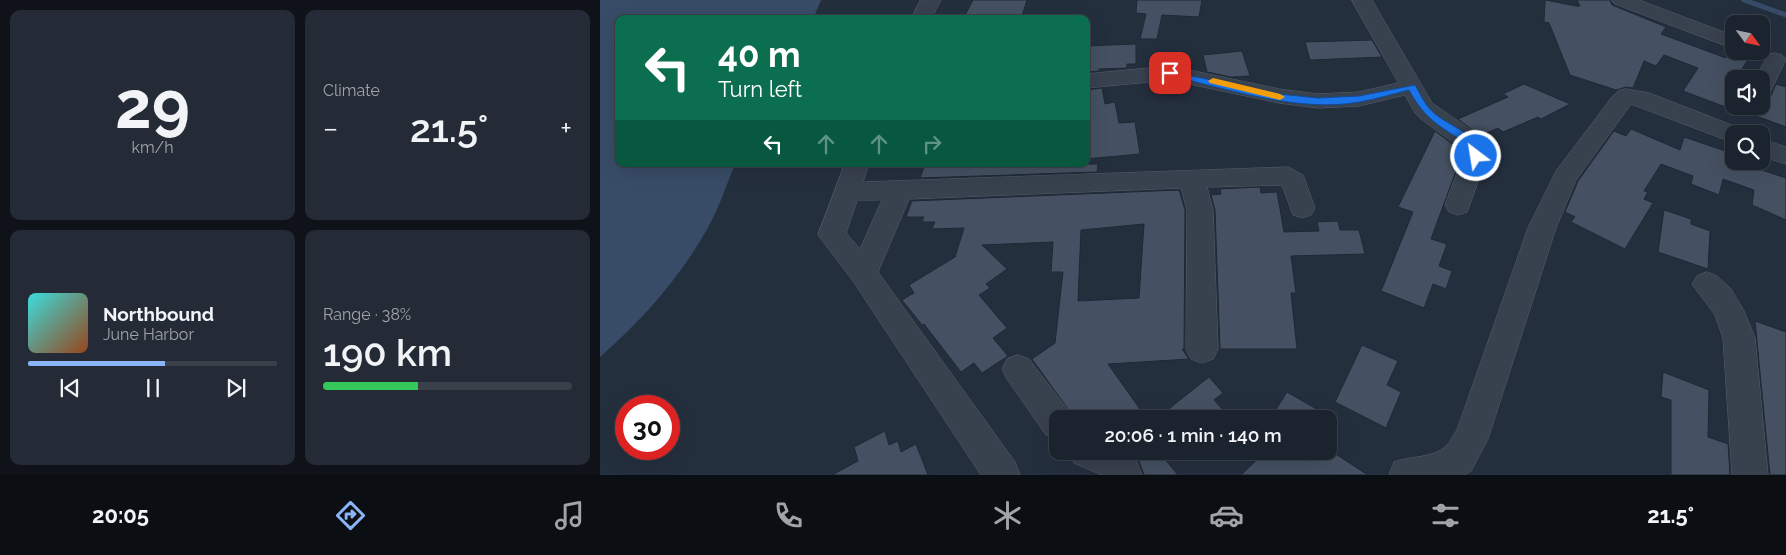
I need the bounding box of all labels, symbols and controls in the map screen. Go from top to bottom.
north arrow [1725,15,1770,60]
map controls [1725,15,1770,170]
text: 40 m [718,34,800,75]
icon: left [635,35,700,100]
pin [1149,52,1191,94]
icon: arrive [1156,59,1184,87]
text: 29 [115,67,190,143]
button: sound [1725,70,1770,115]
text: Turn left [718,76,802,102]
text: Climate [323,81,380,100]
text: 21.5° [410,106,488,151]
text: − [323,112,338,145]
text: + [560,112,572,145]
button: search [1725,125,1770,170]
position arrow [1449,129,1501,181]
icon: left [759,130,787,158]
icon: ahead [812,130,840,158]
icon: ahead [865,130,893,158]
icon: right [918,130,946,158]
text: km/h [131,138,174,157]
text: Northbound [103,303,214,325]
text: Range · 38% [323,305,411,324]
text: June Harbor [103,325,194,344]
text: 190 km [323,330,452,375]
icon: previous [56,374,84,402]
icon: pause [139,374,167,402]
icon: next [222,374,250,402]
speed limit sign: 30 [615,395,680,460]
text: 20:06 · 1 min · 140 m [1104,424,1282,446]
icon: directions [333,498,368,533]
icon: music [552,498,587,533]
icon: phone [771,498,806,533]
icon: climate [990,498,1025,533]
icon: car [1209,498,1244,533]
icon: filters [1428,498,1463,533]
text: 20:05 [92,502,149,528]
text: 21.5° [1647,502,1694,528]

